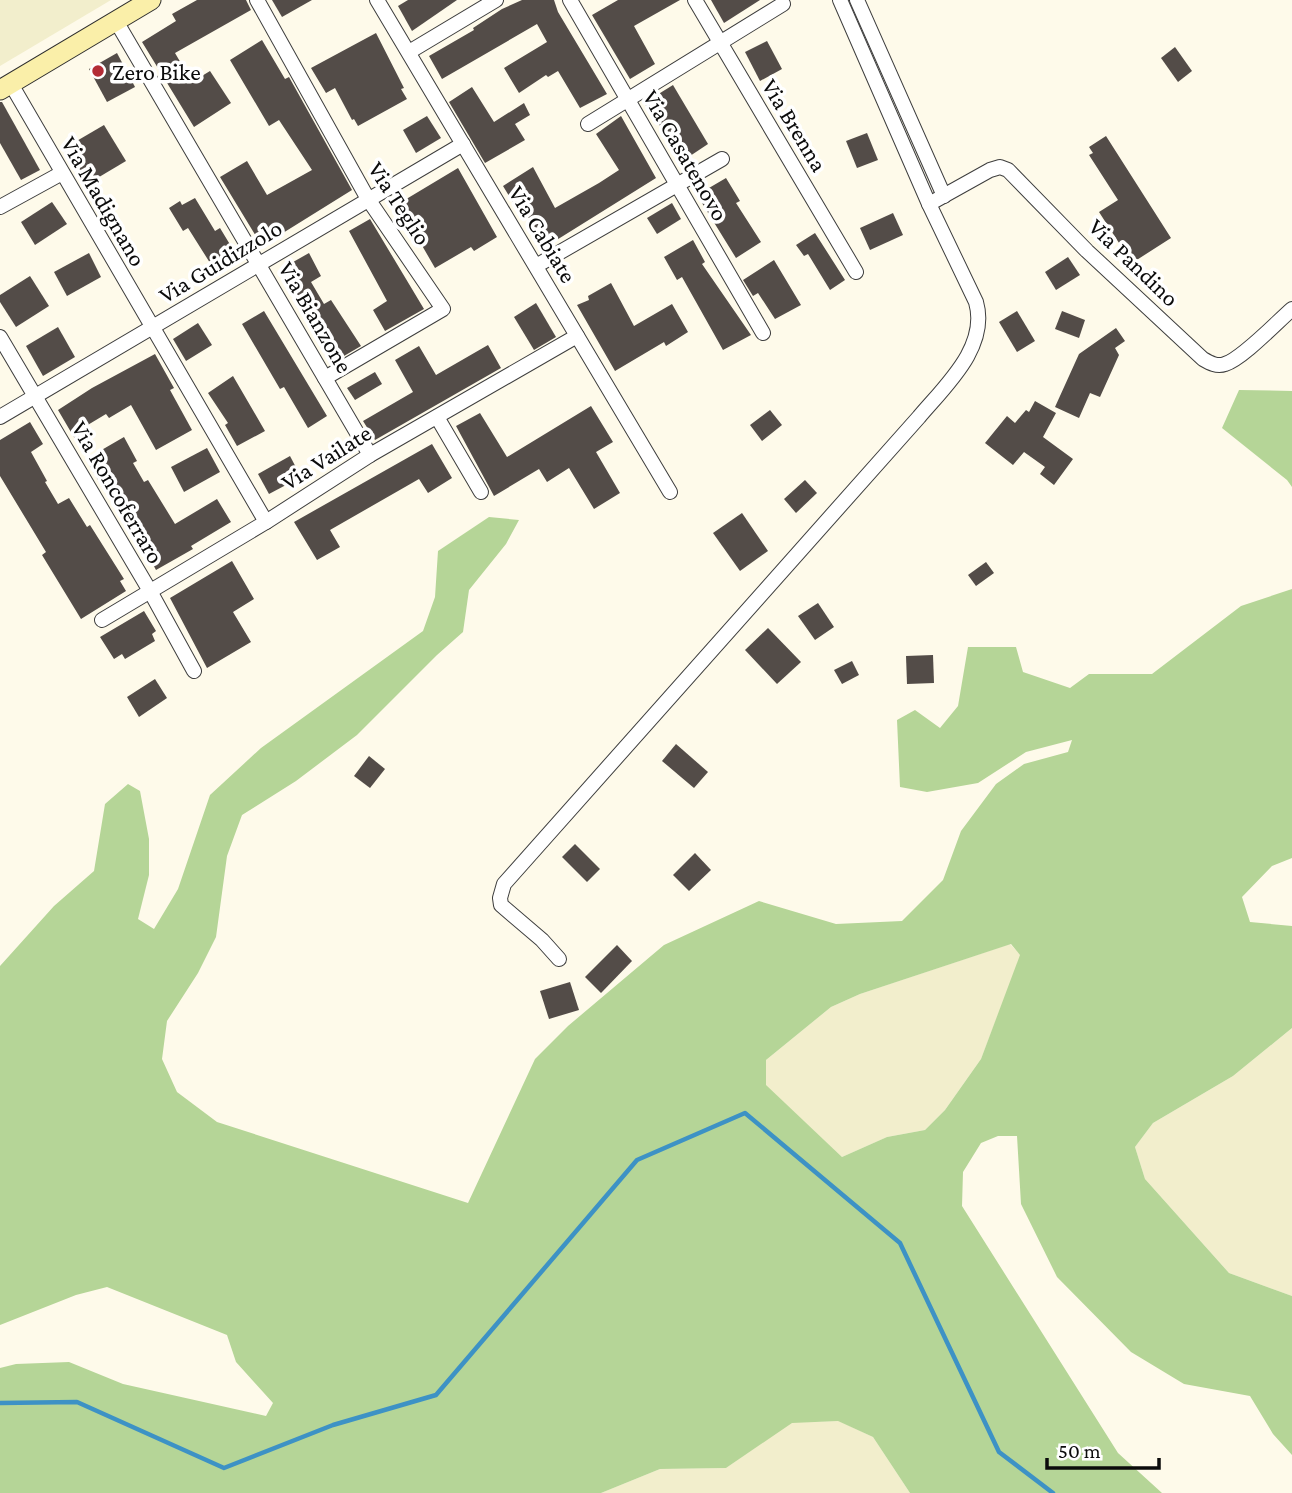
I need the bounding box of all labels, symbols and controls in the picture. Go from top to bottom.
place label: Zero Bike [112,58,201,85]
marker: Zero Bike [90,63,106,79]
street label: Via Brenna [757,74,833,176]
street label: Via Casatenovo [638,85,734,225]
street label: Via Madignano [56,131,152,271]
street label: Via Teglio [363,156,437,250]
street label: Via Cabiate [504,181,582,287]
street label: Via Pandino [1083,212,1185,312]
street label: Via Guidizzolo [154,214,286,308]
street label: Via Bianzone [273,257,359,377]
street label: Via Roncoferraro [66,416,170,568]
street label: Via Vailate [276,419,376,495]
scale bar [1047,1426,1159,1470]
text: 50 m [1058,1439,1101,1463]

